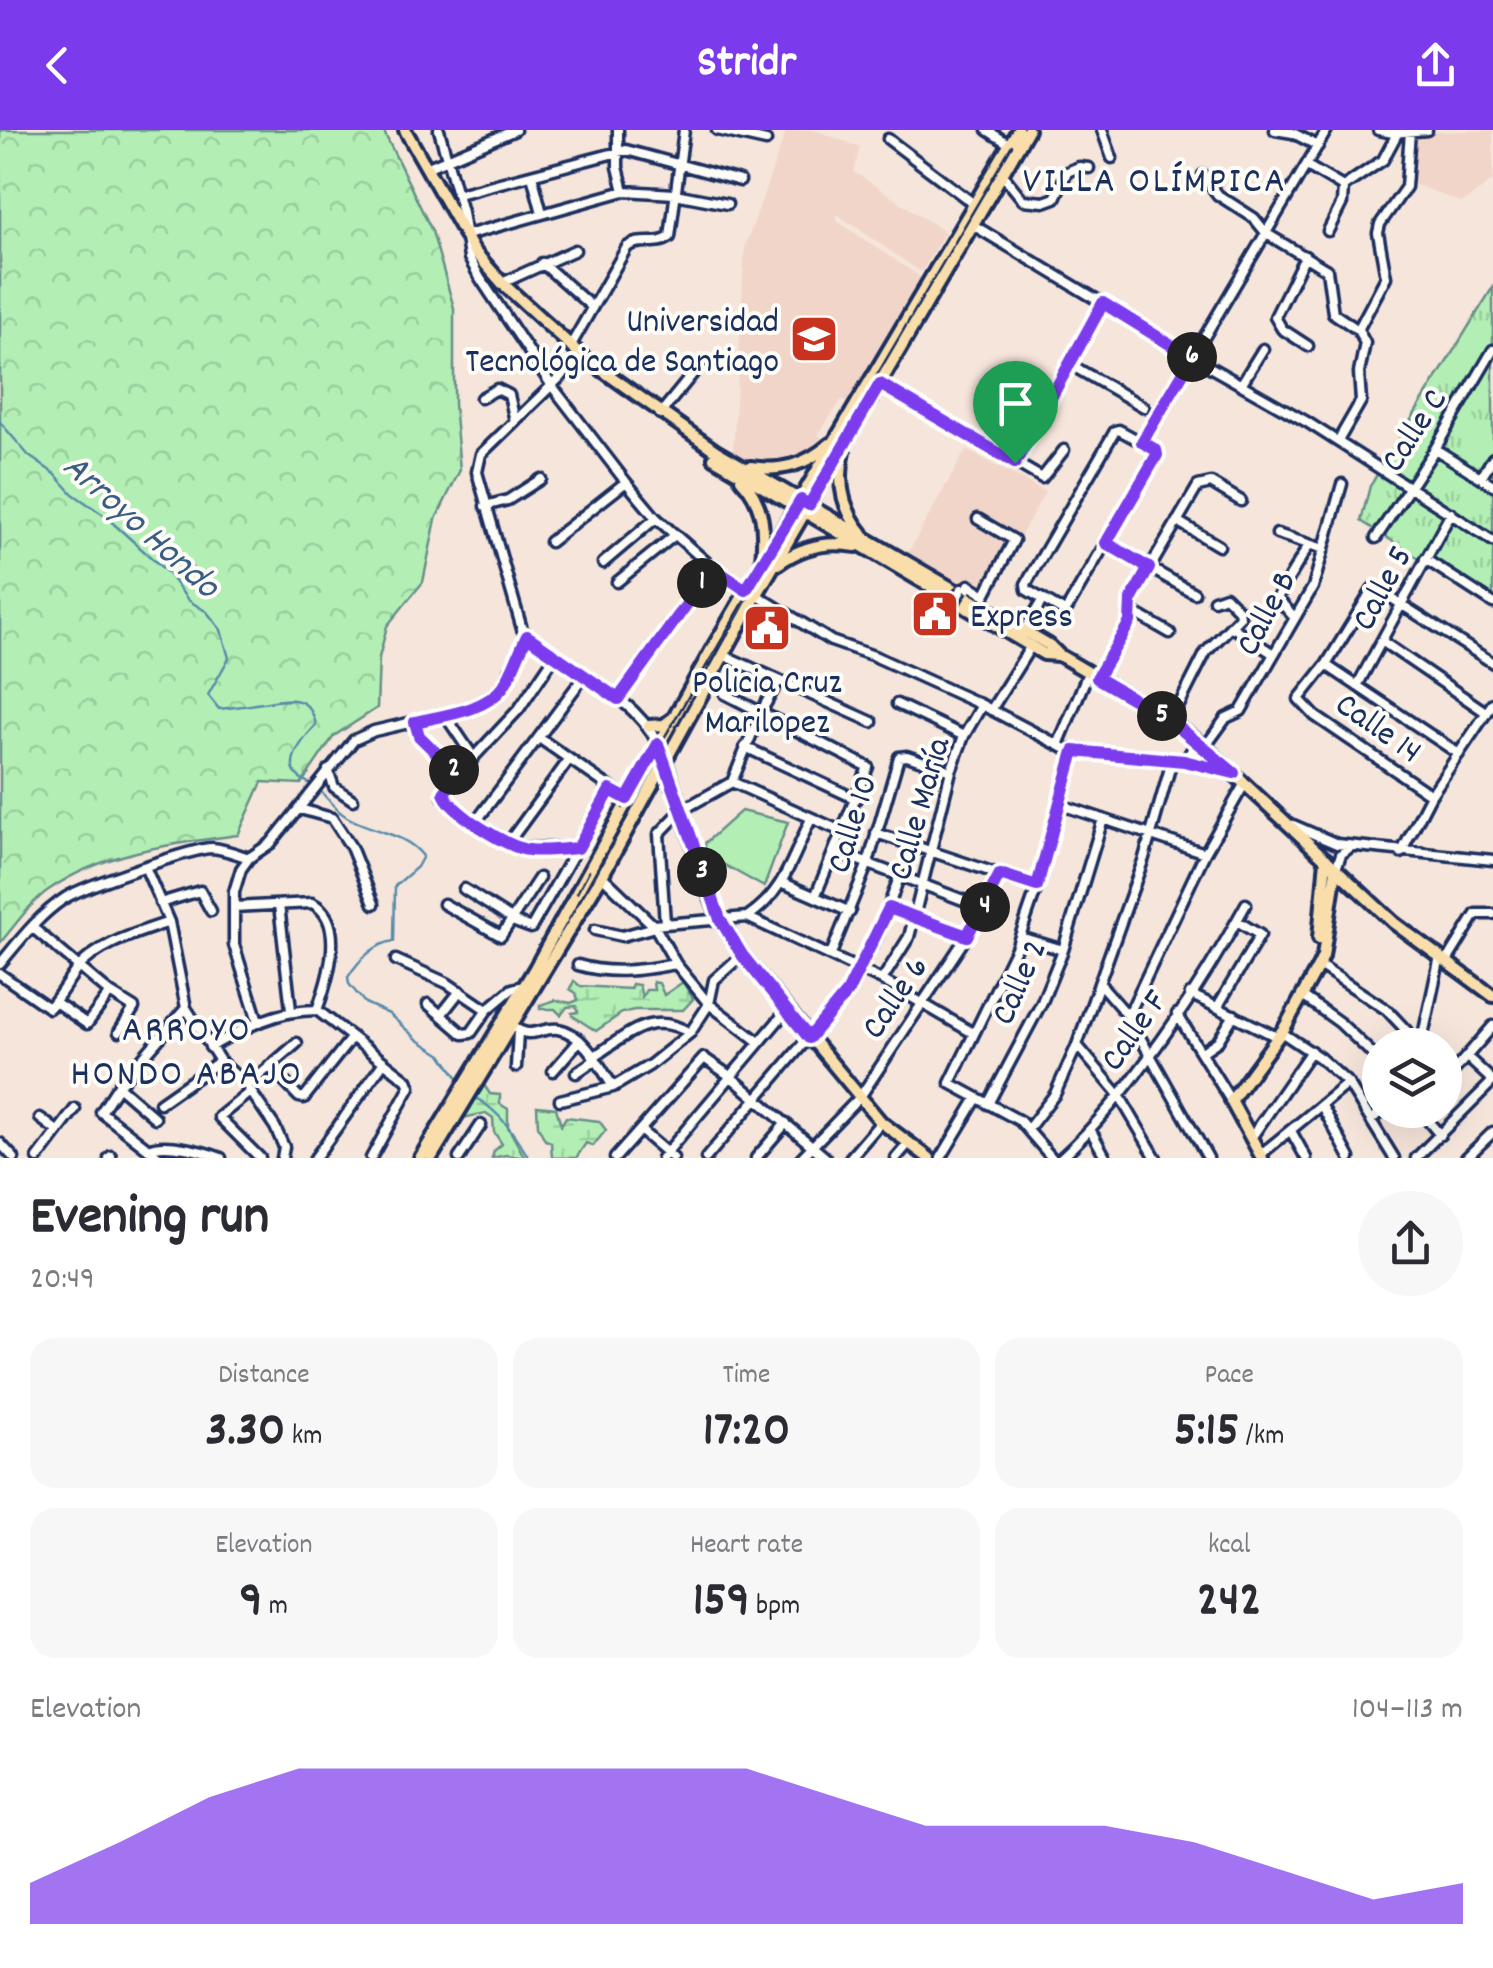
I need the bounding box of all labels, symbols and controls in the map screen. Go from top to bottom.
text: Stridr [697,33,796,97]
icon: back [30,38,85,93]
icon: share [1408,38,1463,93]
district label: VILLA OLÍMPICA [1023,156,1287,211]
place label: Universidad Tecnológica de Santiago [465,299,779,389]
school or university icon: Universidad Tecnológica de Santiago [788,313,840,365]
pin: 6 [1167,332,1217,382]
text: 6 [1185,337,1199,377]
pin [973,361,1058,464]
icon: arrive [988,376,1043,431]
street label: Calle C [1370,380,1462,484]
water label: Arroyo Hondo [48,442,232,615]
street label: Calle 5 [1341,538,1428,641]
pin: 1 [677,558,727,608]
text: 1 [699,563,705,603]
street label: Calle B [1225,563,1312,666]
public building icon: Express [909,588,961,640]
place label: Express [970,594,1073,644]
public building icon: Policia Cruz Marilopez [741,602,793,654]
place label: Policia Cruz Marilopez [692,660,842,750]
street label: Calle 14 [1323,682,1431,778]
pin: 5 [1137,691,1187,741]
text: 5 [1156,696,1168,736]
street label: Calle María [878,731,966,887]
pin: 2 [429,745,479,795]
text: 2 [448,750,460,790]
street label: Calle 10 [816,769,893,880]
pin: 3 [677,847,727,897]
text: 3 [696,852,708,892]
pin: 4 [960,882,1010,932]
text: 4 [979,887,991,927]
street label: Calle 2 [981,932,1063,1034]
street label: Calle 6 [851,947,943,1050]
street label: Calle F [1090,981,1182,1083]
district label: ARROYO HONDO ABAJO [71,1005,303,1104]
map controls [1362,1028,1462,1128]
button: layers [1362,1028,1462,1128]
text: Evening run [30,1181,269,1260]
button: share [1358,1191,1463,1296]
text: 20:49 [30,1258,95,1304]
text: Distance [218,1357,310,1397]
text: Time [723,1357,770,1397]
text: Pace [1204,1357,1254,1397]
text: 3.30 [205,1397,285,1469]
text: 17:20 [703,1397,790,1469]
text: 5:15 [1174,1397,1239,1469]
text: km [285,1418,322,1458]
text: /km [1239,1418,1284,1458]
text: Elevation [215,1527,313,1567]
text: Heart rate [690,1527,803,1567]
text: kcal [1208,1527,1250,1567]
text: 9 [240,1567,262,1639]
text: 159 [693,1567,750,1639]
text: 242 [1197,1567,1261,1639]
text: m [262,1588,288,1628]
text: bpm [750,1588,800,1628]
text: Elevation [30,1688,141,1734]
text: 104–113 m [1352,1688,1463,1734]

